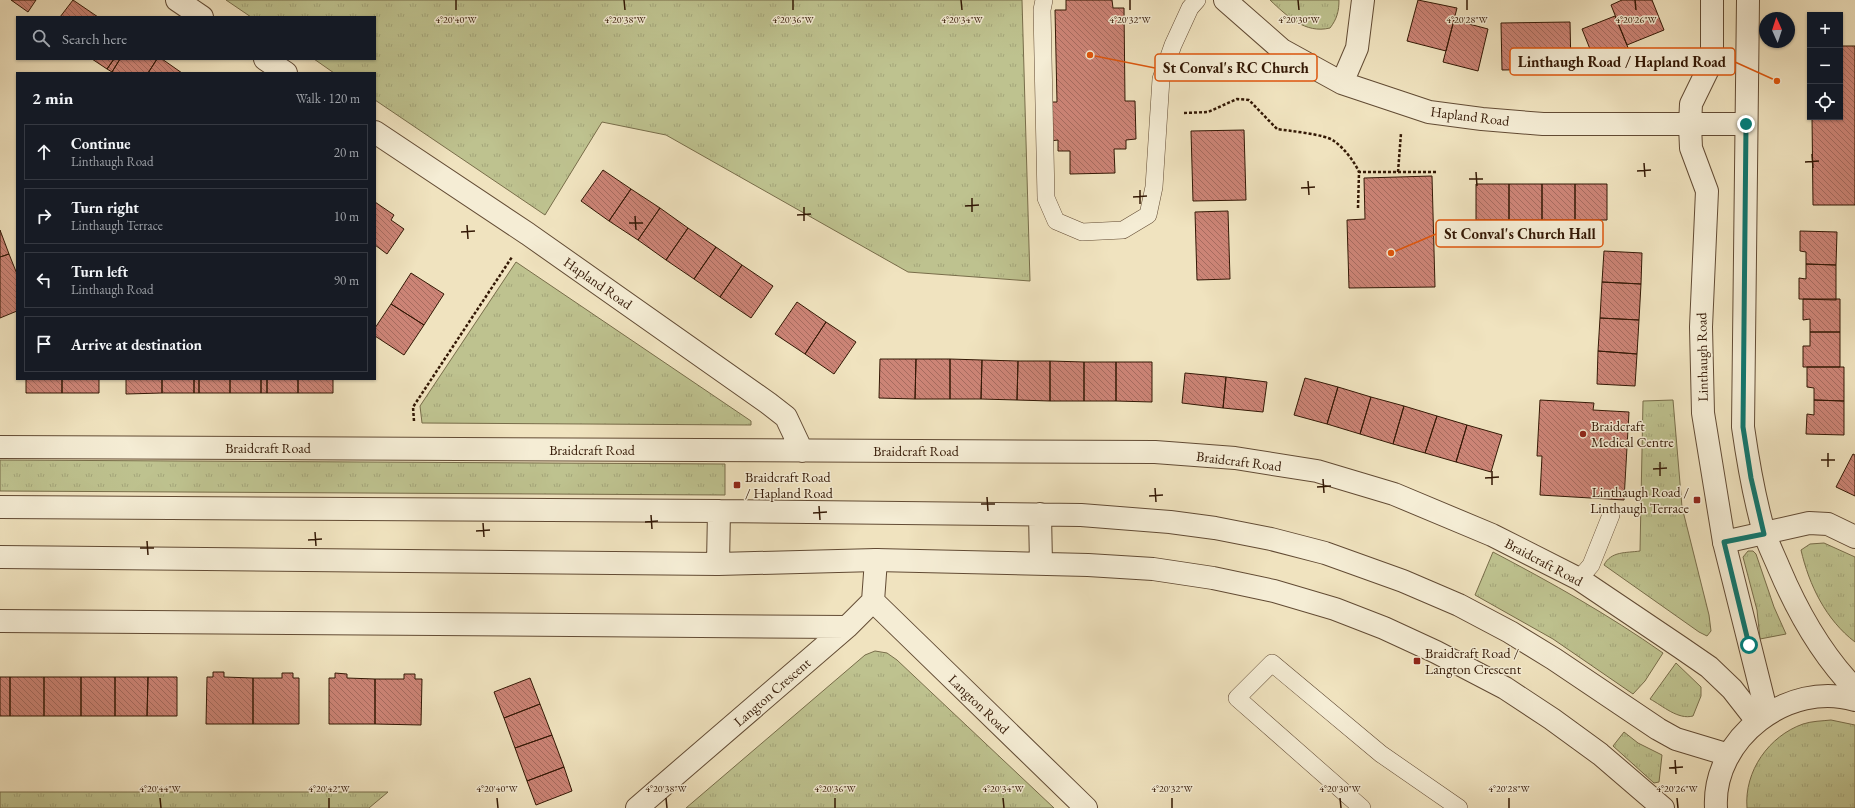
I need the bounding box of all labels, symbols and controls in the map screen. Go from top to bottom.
north arrow [1759,12,1795,48]
map controls [1807,12,1843,120]
button: + [1807,12,1843,48]
text: 4°20'40"W [435,13,478,26]
text: 4°20'38"W [604,13,647,26]
text: 4°20'36"W [772,13,815,26]
text: 4°20'34"W [941,13,984,26]
text: 4°20'32"W [1109,13,1152,26]
text: 4°20'30"W [1278,13,1321,26]
text: 4°20'28"W [1446,13,1489,26]
text: 4°20'26"W [1615,13,1658,26]
search box [16,16,376,60]
icon: search [30,27,52,49]
text: Search here [62,29,127,48]
callout: Linthaugh Road / Hapland Road [1510,48,1735,75]
button: − [1807,48,1843,84]
text: Linthaugh Road / Hapland Road [1518,52,1727,71]
callout: St Conval's RC Church [1155,54,1317,81]
text: St Conval's RC Church [1163,58,1310,77]
button: locate [1807,84,1843,120]
text: 2 min [32,87,73,109]
text: Walk · 120 m [296,90,360,107]
street label: Hapland Road [1429,102,1511,130]
route end [1737,115,1755,133]
text: Continue [71,134,131,153]
icon: ahead [33,141,55,163]
text: 20 m [334,144,359,161]
text: Linthaugh Road [71,153,154,170]
text: Turn right [71,198,139,217]
icon: right [33,205,55,227]
text: 10 m [334,208,359,225]
text: Linthaugh Terrace [71,217,163,234]
callout: St Conval's Church Hall [1436,220,1603,247]
text: St Conval's Church Hall [1444,224,1597,243]
street label: Hapland Road [560,253,636,314]
text: Turn left [71,262,128,281]
icon: left [33,269,55,291]
text: 90 m [334,272,359,289]
text: Linthaugh Road [71,281,154,298]
street label: Linthaugh Road [1692,311,1712,402]
icon: arrive [33,333,55,355]
text: Arrive at destination [71,335,202,354]
place label: Braidcraft Medical Centre [1591,417,1674,451]
marker: Braidcraft Medical Centre [1578,429,1588,439]
street label: Braidcraft Road [225,439,312,457]
street label: Braidcraft Road [549,441,636,459]
street label: Braidcraft Road [873,442,960,460]
street label: Braidcraft Road [1195,447,1284,475]
place label: Braidcraft Road / Hapland Road [745,468,834,502]
marker: Braidcraft Road / Hapland Road [732,480,742,490]
place label: Linthaugh Road / Linthaugh Terrace [1590,483,1690,517]
marker: Linthaugh Road / Linthaugh Terrace [1692,495,1702,505]
street label: Braidcraft Road [1502,534,1587,590]
route start [1740,636,1758,654]
place label: Braidcraft Road / Langton Crescent [1425,644,1522,678]
street label: Langton Crescent [730,653,815,730]
marker: Braidcraft Road / Langton Crescent [1412,656,1422,666]
street label: Langton Road [945,670,1014,738]
text: 4°20'44"W [139,782,182,795]
text: 4°20'42"W [308,782,351,795]
text: 4°20'40"W [476,782,519,795]
text: 4°20'38"W [645,782,688,795]
text: 4°20'36"W [814,782,857,795]
text: 4°20'34"W [982,782,1025,795]
text: 4°20'32"W [1151,782,1194,795]
text: 4°20'30"W [1319,782,1362,795]
text: 4°20'28"W [1488,782,1531,795]
text: 4°20'26"W [1656,782,1699,795]

